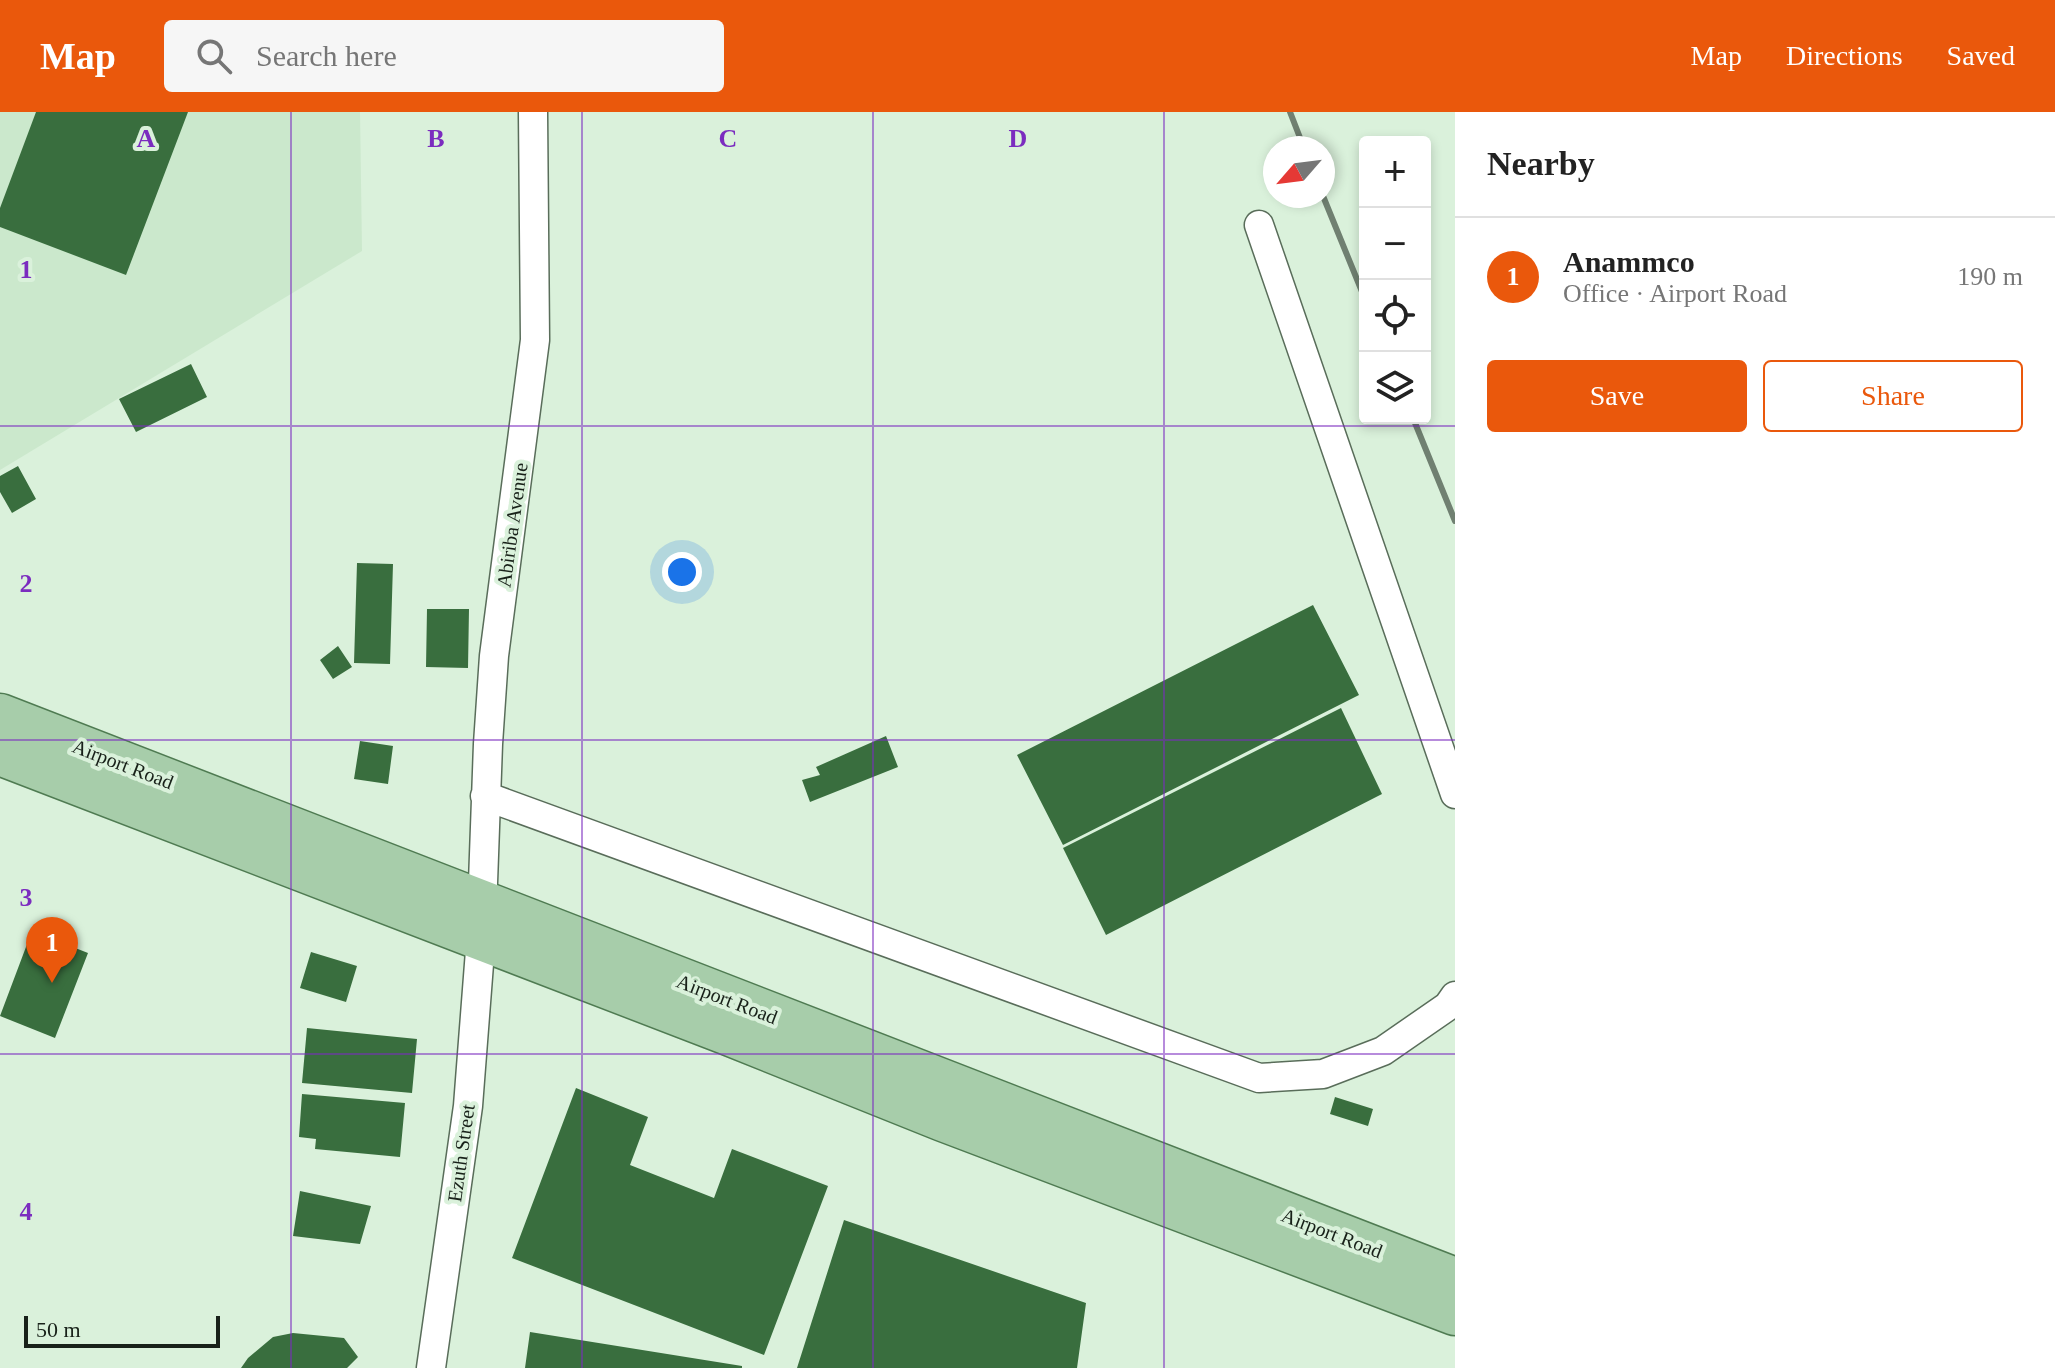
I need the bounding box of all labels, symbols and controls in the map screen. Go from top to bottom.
search box [164,20,724,92]
icon: search [192,34,236,78]
text: Map [40,35,116,77]
text: Search here [256,39,397,72]
text: Map [1691,40,1742,71]
text: Directions [1786,40,1903,71]
text: Saved [1947,40,2015,71]
text: A [137,124,156,153]
text: B [427,124,445,153]
text: C [719,124,737,153]
text: D [1009,124,1027,153]
north arrow [1263,136,1335,208]
map controls [1359,136,1431,424]
button: + [1359,136,1431,208]
text: Nearby [1487,145,1595,182]
button: − [1359,208,1431,280]
text: Anammco [1563,245,1695,278]
text: 1 [20,255,33,284]
text: 1 [1507,262,1520,291]
text: 190 m [1957,262,2023,291]
text: Office · Airport Road [1563,279,1787,308]
button: locate [1359,280,1431,352]
button: layers [1359,352,1431,424]
button: Save [1487,360,1747,432]
button: Share [1763,360,2023,432]
street label: Abiriba Avenue [492,461,532,589]
your location [662,552,702,592]
text: 2 [20,569,33,598]
street label: Airport Road [69,735,176,794]
text: 3 [20,883,33,912]
pin: 1 [26,917,78,983]
street label: Airport Road [673,970,780,1029]
street label: Ezuth Street [443,1102,479,1203]
text: 4 [20,1197,33,1226]
street label: Airport Road [1278,1204,1385,1263]
scale bar [24,1312,220,1348]
text: 50 m [36,1317,81,1342]

